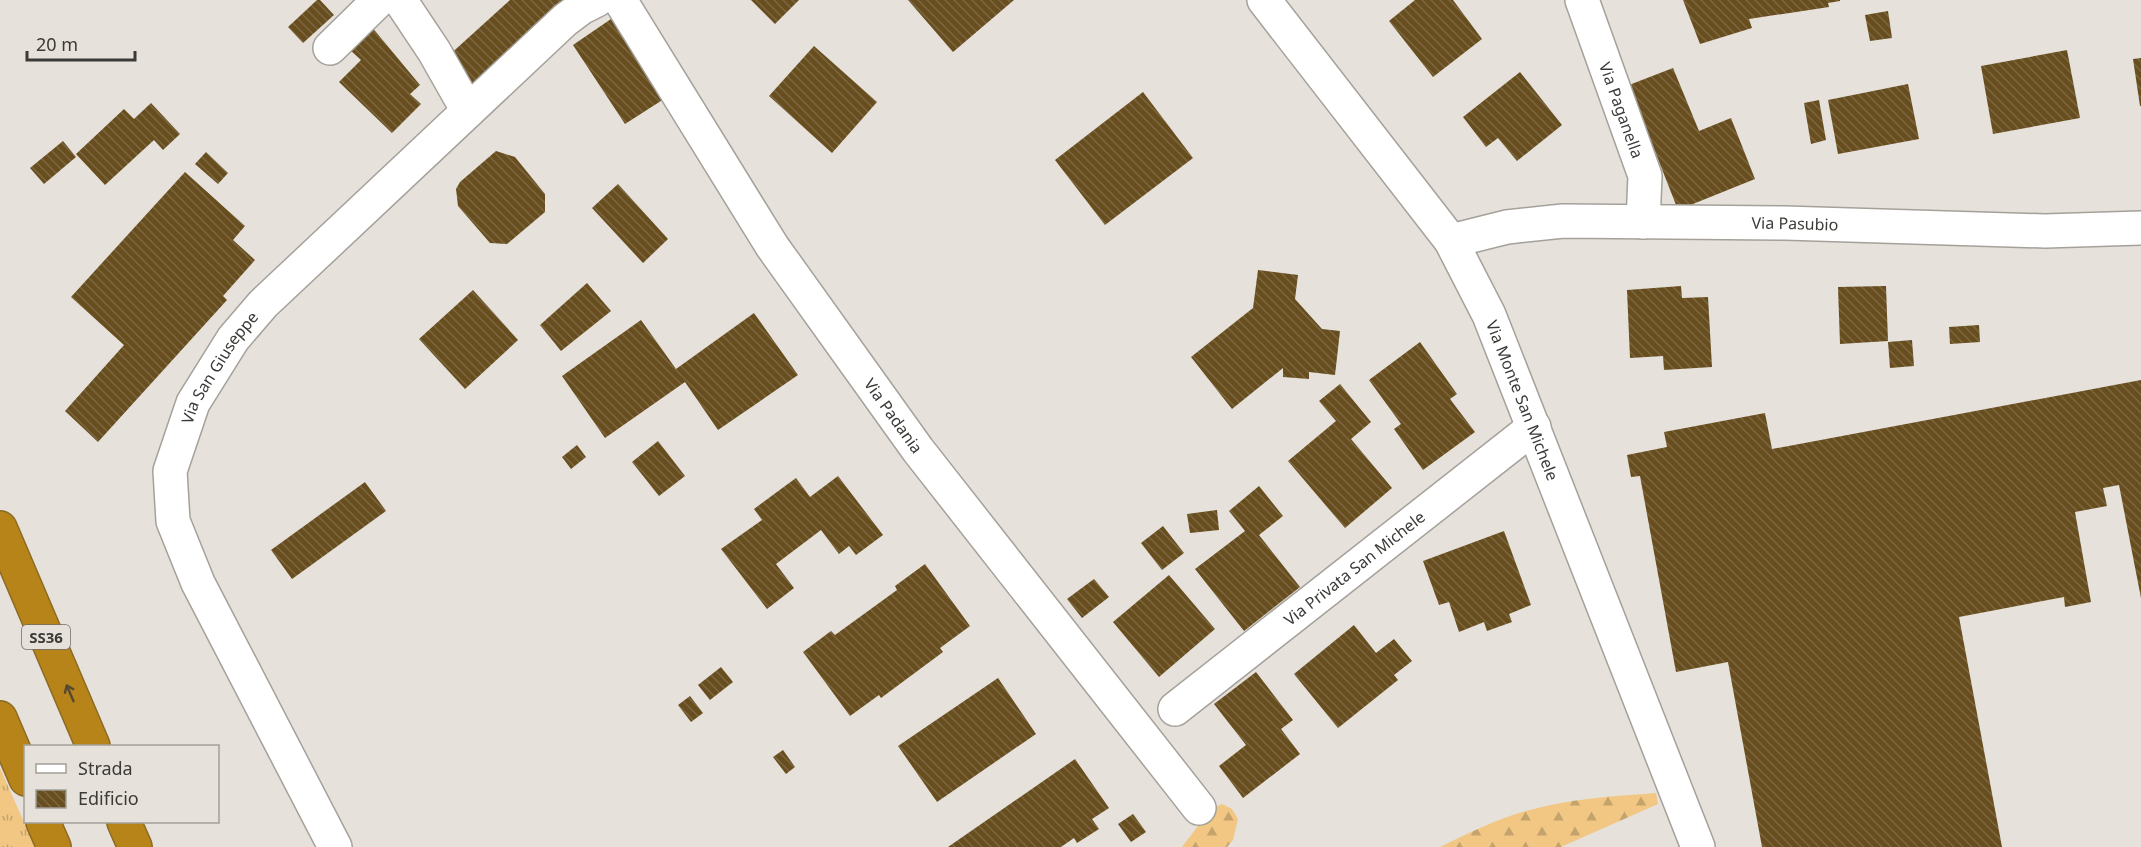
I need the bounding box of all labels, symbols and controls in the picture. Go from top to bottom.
scale bar [27,24,135,62]
text: 20 m [36,32,78,56]
street label: Via Paganella [1594,59,1649,161]
street label: Via Pasubio [1751,212,1839,236]
street label: Via San Giuseppe [176,307,263,426]
street label: Via Monte San Michele [1481,317,1564,484]
street label: Via Padania [859,374,928,458]
street label: Via Privata San Michele [1279,506,1429,630]
road number: SS36 [22,625,70,649]
one-way arrow [64,684,75,702]
legend [24,745,219,823]
text: Strada [78,756,133,780]
text: Edificio [78,786,139,810]

